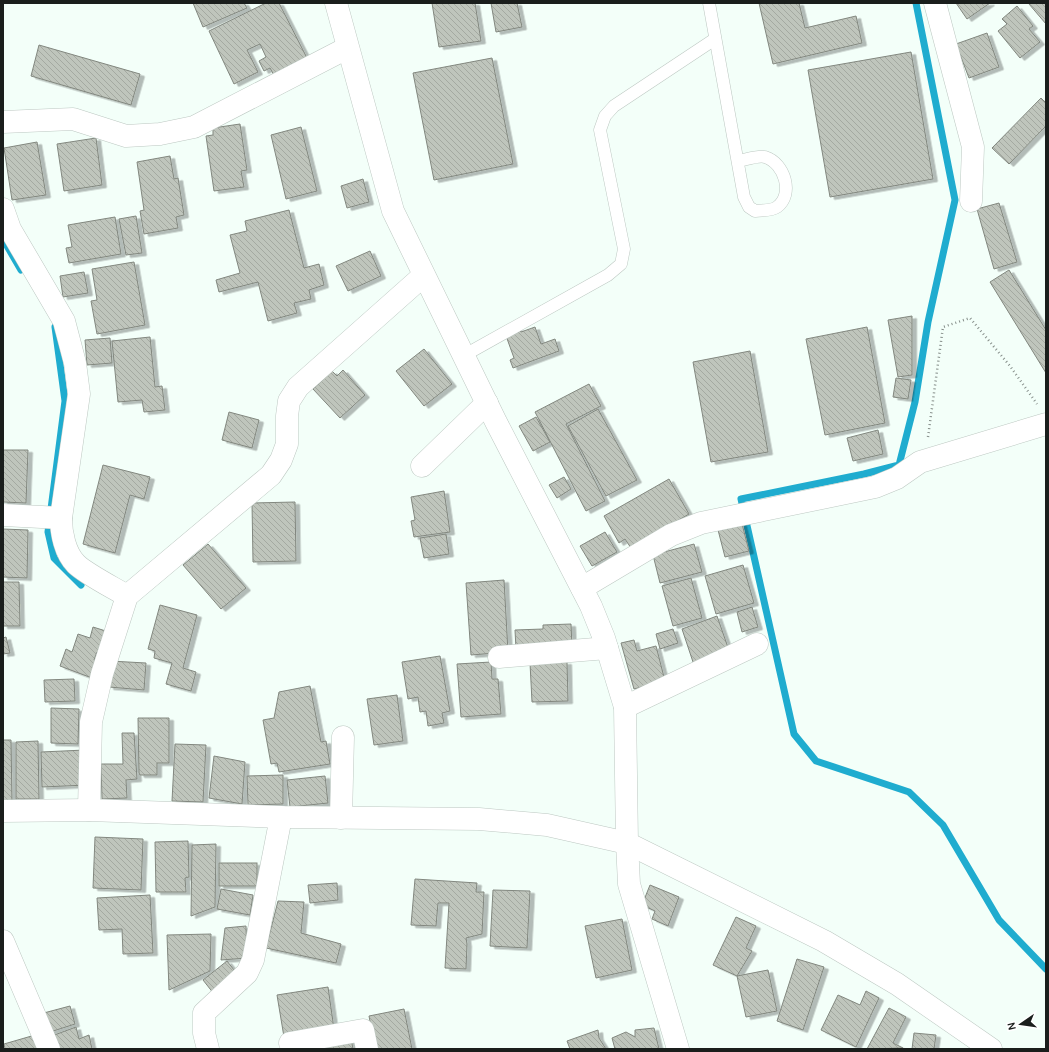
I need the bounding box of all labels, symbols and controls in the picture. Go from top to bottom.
north arrow [1001,1004,1041,1044]
text: N [1005,1021,1019,1031]

